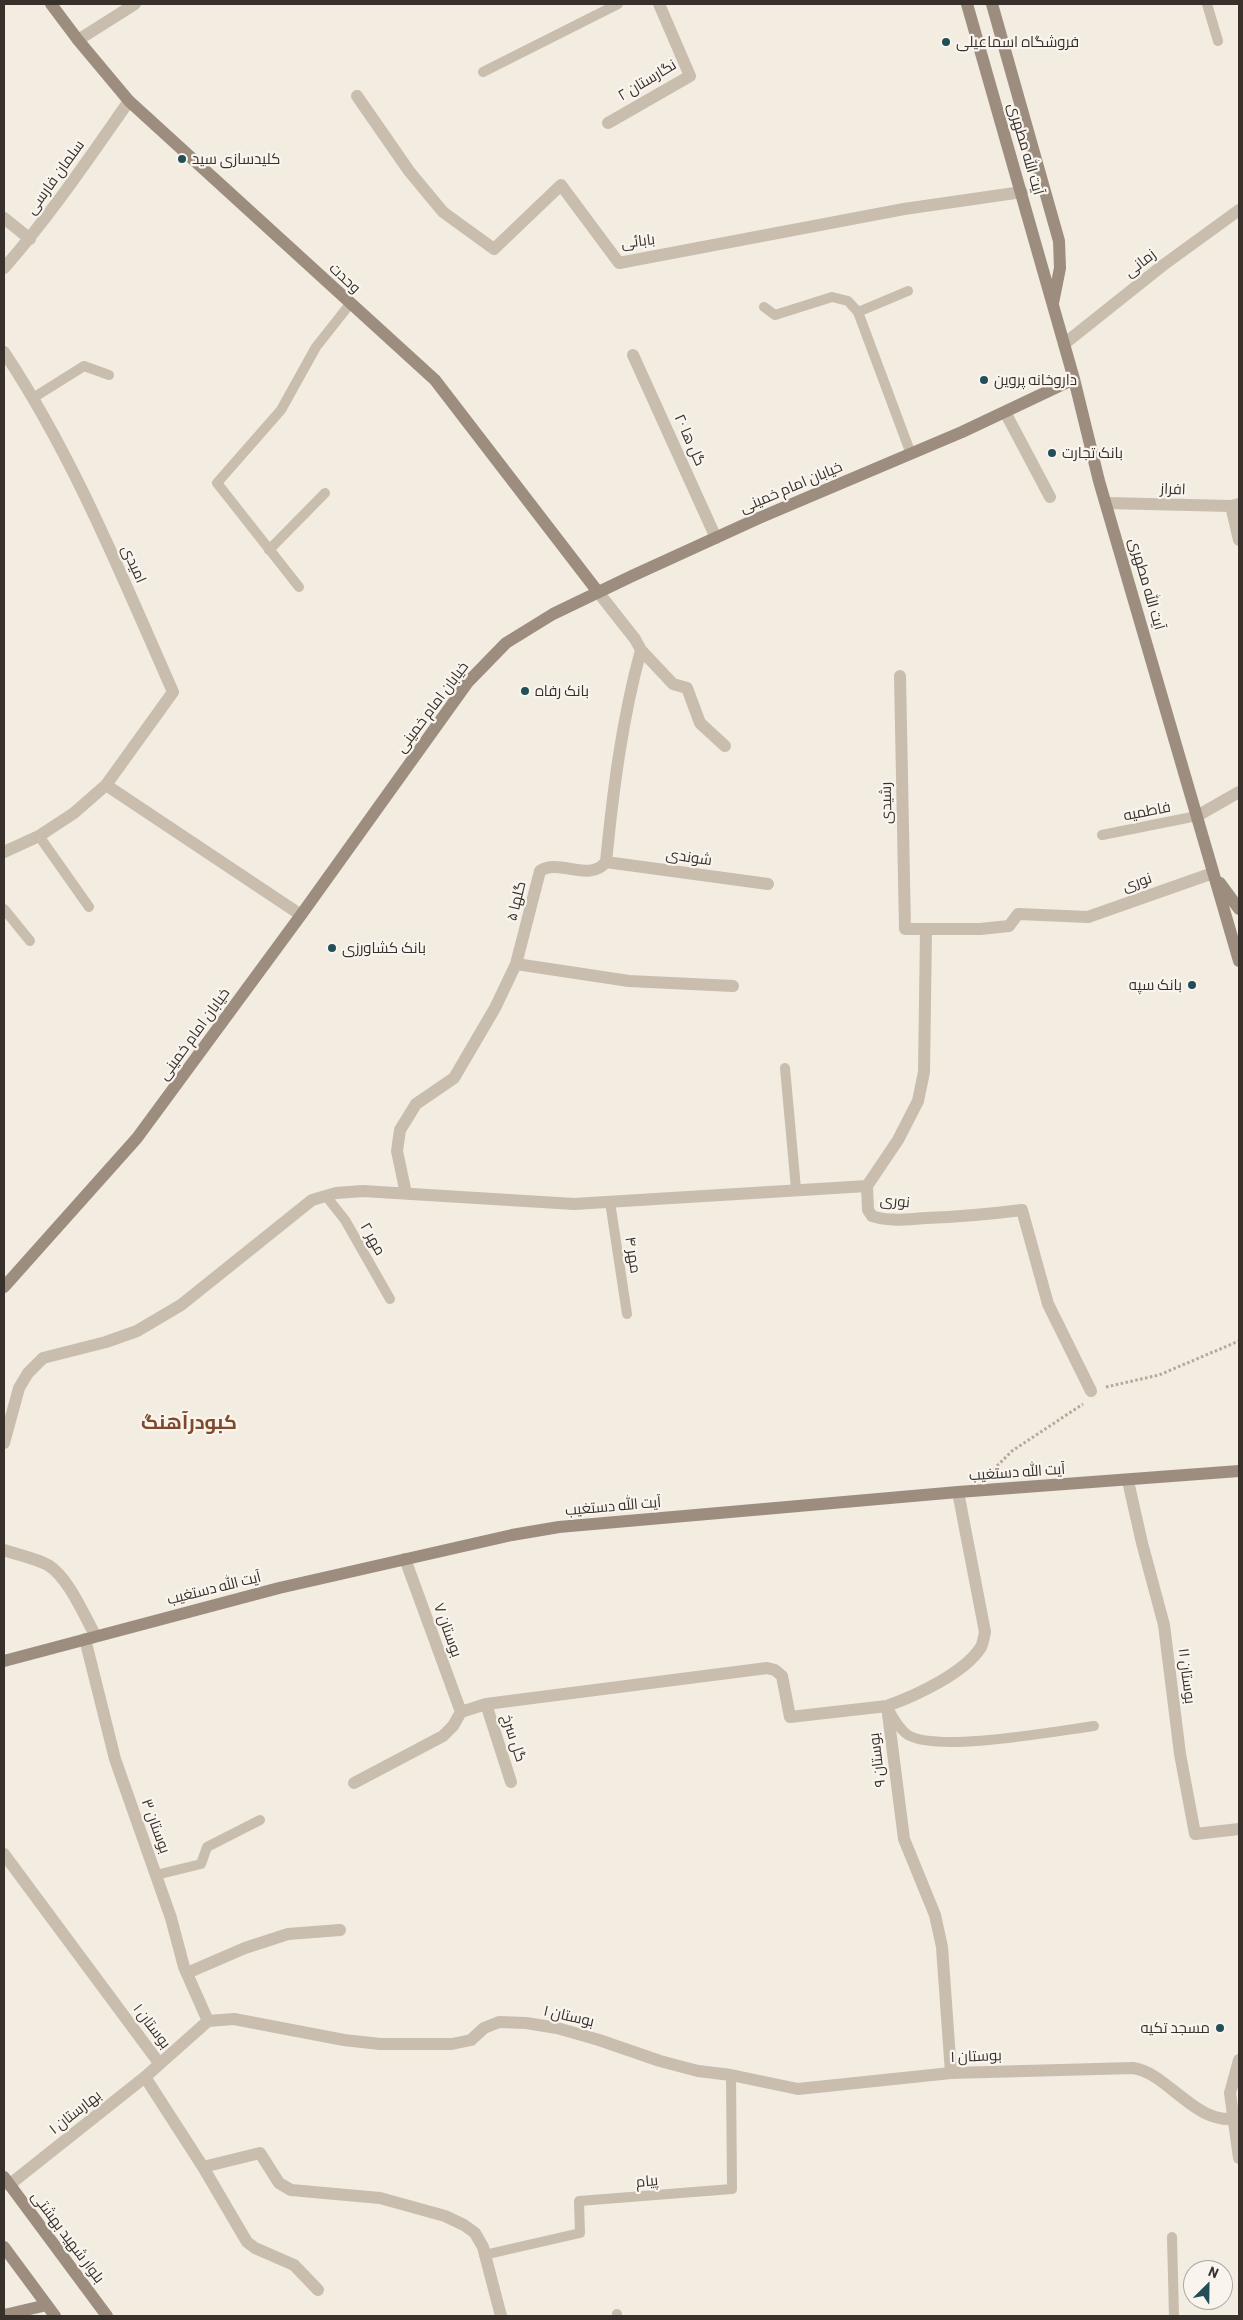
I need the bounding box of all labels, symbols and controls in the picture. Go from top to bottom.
place label: فروشگاه اسماعیلی [956,33,1079,51]
marker: فروشگاه اسماعیلی [940,36,952,48]
street label: نگارستان ۲ [614,56,680,104]
street label: آیت الله مطهری [1004,101,1048,197]
street label: سلمان فارسی [22,136,88,218]
place label: کلیدسازی سید [192,150,280,168]
marker: کلیدسازی سید [176,153,188,165]
street label: بابائی [620,230,656,252]
street label: زمانی [1121,245,1159,281]
street label: وحدت [326,259,364,297]
place label: داروخانه پروین [994,371,1077,389]
marker: داروخانه پروین [978,374,990,386]
street label: گل ها ۲۰ [671,411,709,469]
place label: بانک تجارت [1062,444,1123,462]
marker: بانک تجارت [1046,447,1058,459]
street label: خیابان امام خمینی [737,457,845,517]
street label: افراز [1160,480,1186,498]
street label: آیت الله مطهری [1125,536,1169,632]
street label: امیدی [118,542,150,586]
street label: خیابان امام خمینی [392,658,472,756]
place label: بانک رفاه [535,682,589,700]
marker: بانک رفاه [519,685,531,697]
street label: رشیدی [877,782,895,824]
street label: فاطمیه [1122,798,1172,824]
street label: شوندی [665,845,713,869]
street label: نوری [1120,869,1154,895]
street label: گلها ۵ [502,879,530,923]
place label: بانک کشاورزی [342,939,426,957]
marker: بانک کشاورزی [326,942,338,954]
place label: بانک سپه [1129,976,1182,994]
marker: بانک سپه [1186,979,1198,991]
street label: خیابان امام خمینی [155,984,233,1084]
street label: نوری [879,1191,911,1211]
street label: مهر ۲ [356,1219,390,1259]
street label: مهر ۴ [621,1235,645,1275]
district label: کبودرآهنگ [141,1410,237,1434]
street label: آیت الله دستغیب [968,1460,1066,1484]
street label: آیت الله دستغیب [564,1493,662,1519]
street label: آیت الله دستغیب [165,1568,263,1608]
street label: بوستان ۷ [430,1600,466,1660]
street label: بوستان ۱۱ [1175,1647,1199,1705]
street label: گل سرخ [498,1712,530,1764]
street label: بوستان ۹ [865,1732,889,1788]
street label: بوستان ۳ [138,1796,174,1856]
street label: بوستان ۱ [129,2000,175,2052]
street label: بوستان ۱ [542,2001,596,2031]
place label: مسجد تکیه [1140,2019,1210,2037]
marker: مسجد تکیه [1214,2022,1226,2034]
street label: بوستان ۱ [950,2046,1002,2066]
street label: بهارستان ۱ [45,2086,105,2138]
street label: پیام [635,2171,659,2191]
street label: بلوار شهید بهشتی [28,2187,108,2287]
north arrow [1183,2260,1233,2310]
text: N [1206,2262,1221,2281]

